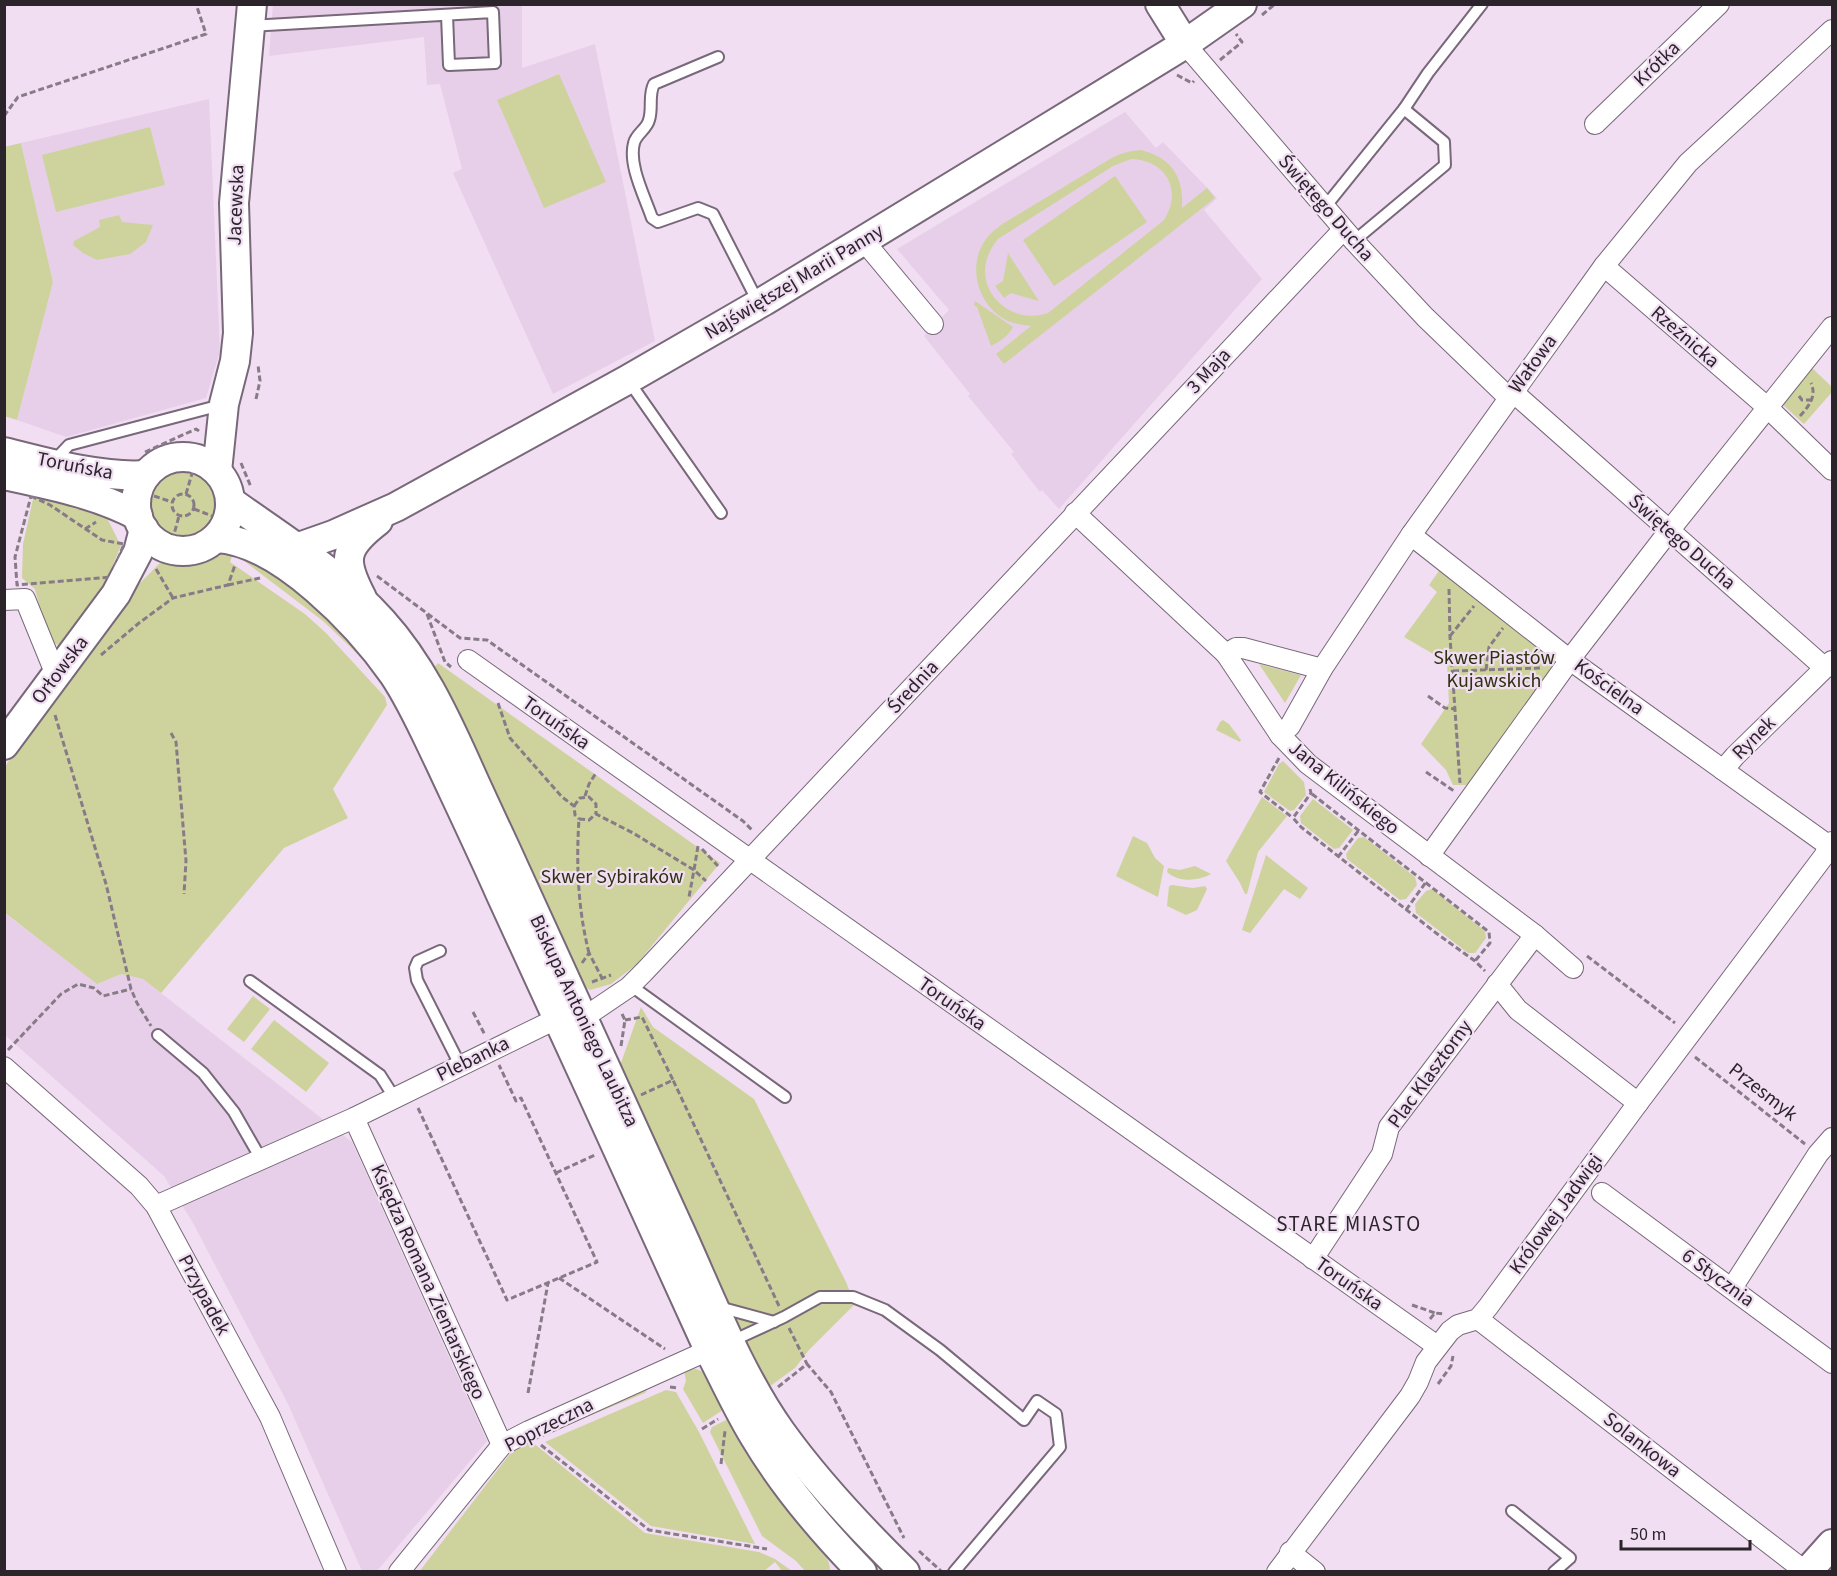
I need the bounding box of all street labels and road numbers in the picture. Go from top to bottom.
street label: Krótka [1627,35,1687,93]
street label: Świętego Ducha [1272,148,1380,268]
street label: Jacewska [221,164,251,246]
street label: Najświętszej Marii Panny [699,217,889,347]
street label: Rzeźnicka [1645,299,1725,375]
street label: Wałowa [1502,329,1564,399]
street label: 3 Maja [1180,342,1238,400]
street label: Toruńska [34,445,116,487]
street label: Świętego Ducha [1622,488,1742,596]
street label: Orłowska [25,630,95,710]
street label: Kościelna [1568,652,1650,722]
street label: Średnia [881,654,945,720]
street label: Toruńska [516,689,596,757]
street label: Rynek [1726,710,1782,766]
street label: Jana Kilińskiego [1282,734,1406,842]
street label: Biskupa Antoniego Laubitza [522,910,646,1132]
street label: Toruńska [912,970,992,1038]
street label: Plac Klasztorny [1381,1014,1479,1134]
street label: Plebanka [432,1029,514,1089]
street label: Przesmyk [1723,1056,1803,1128]
street label: Królowej Jadwigi [1503,1148,1609,1280]
street label: Księdza Romana Zientarskiego [363,1160,493,1404]
street label: 6 Stycznia [1676,1242,1760,1314]
street label: Przypadek [171,1250,237,1340]
street label: Toruńska [1309,1250,1389,1318]
street label: Poprzeczna [500,1391,598,1459]
street label: Solankowa [1597,1406,1687,1484]

